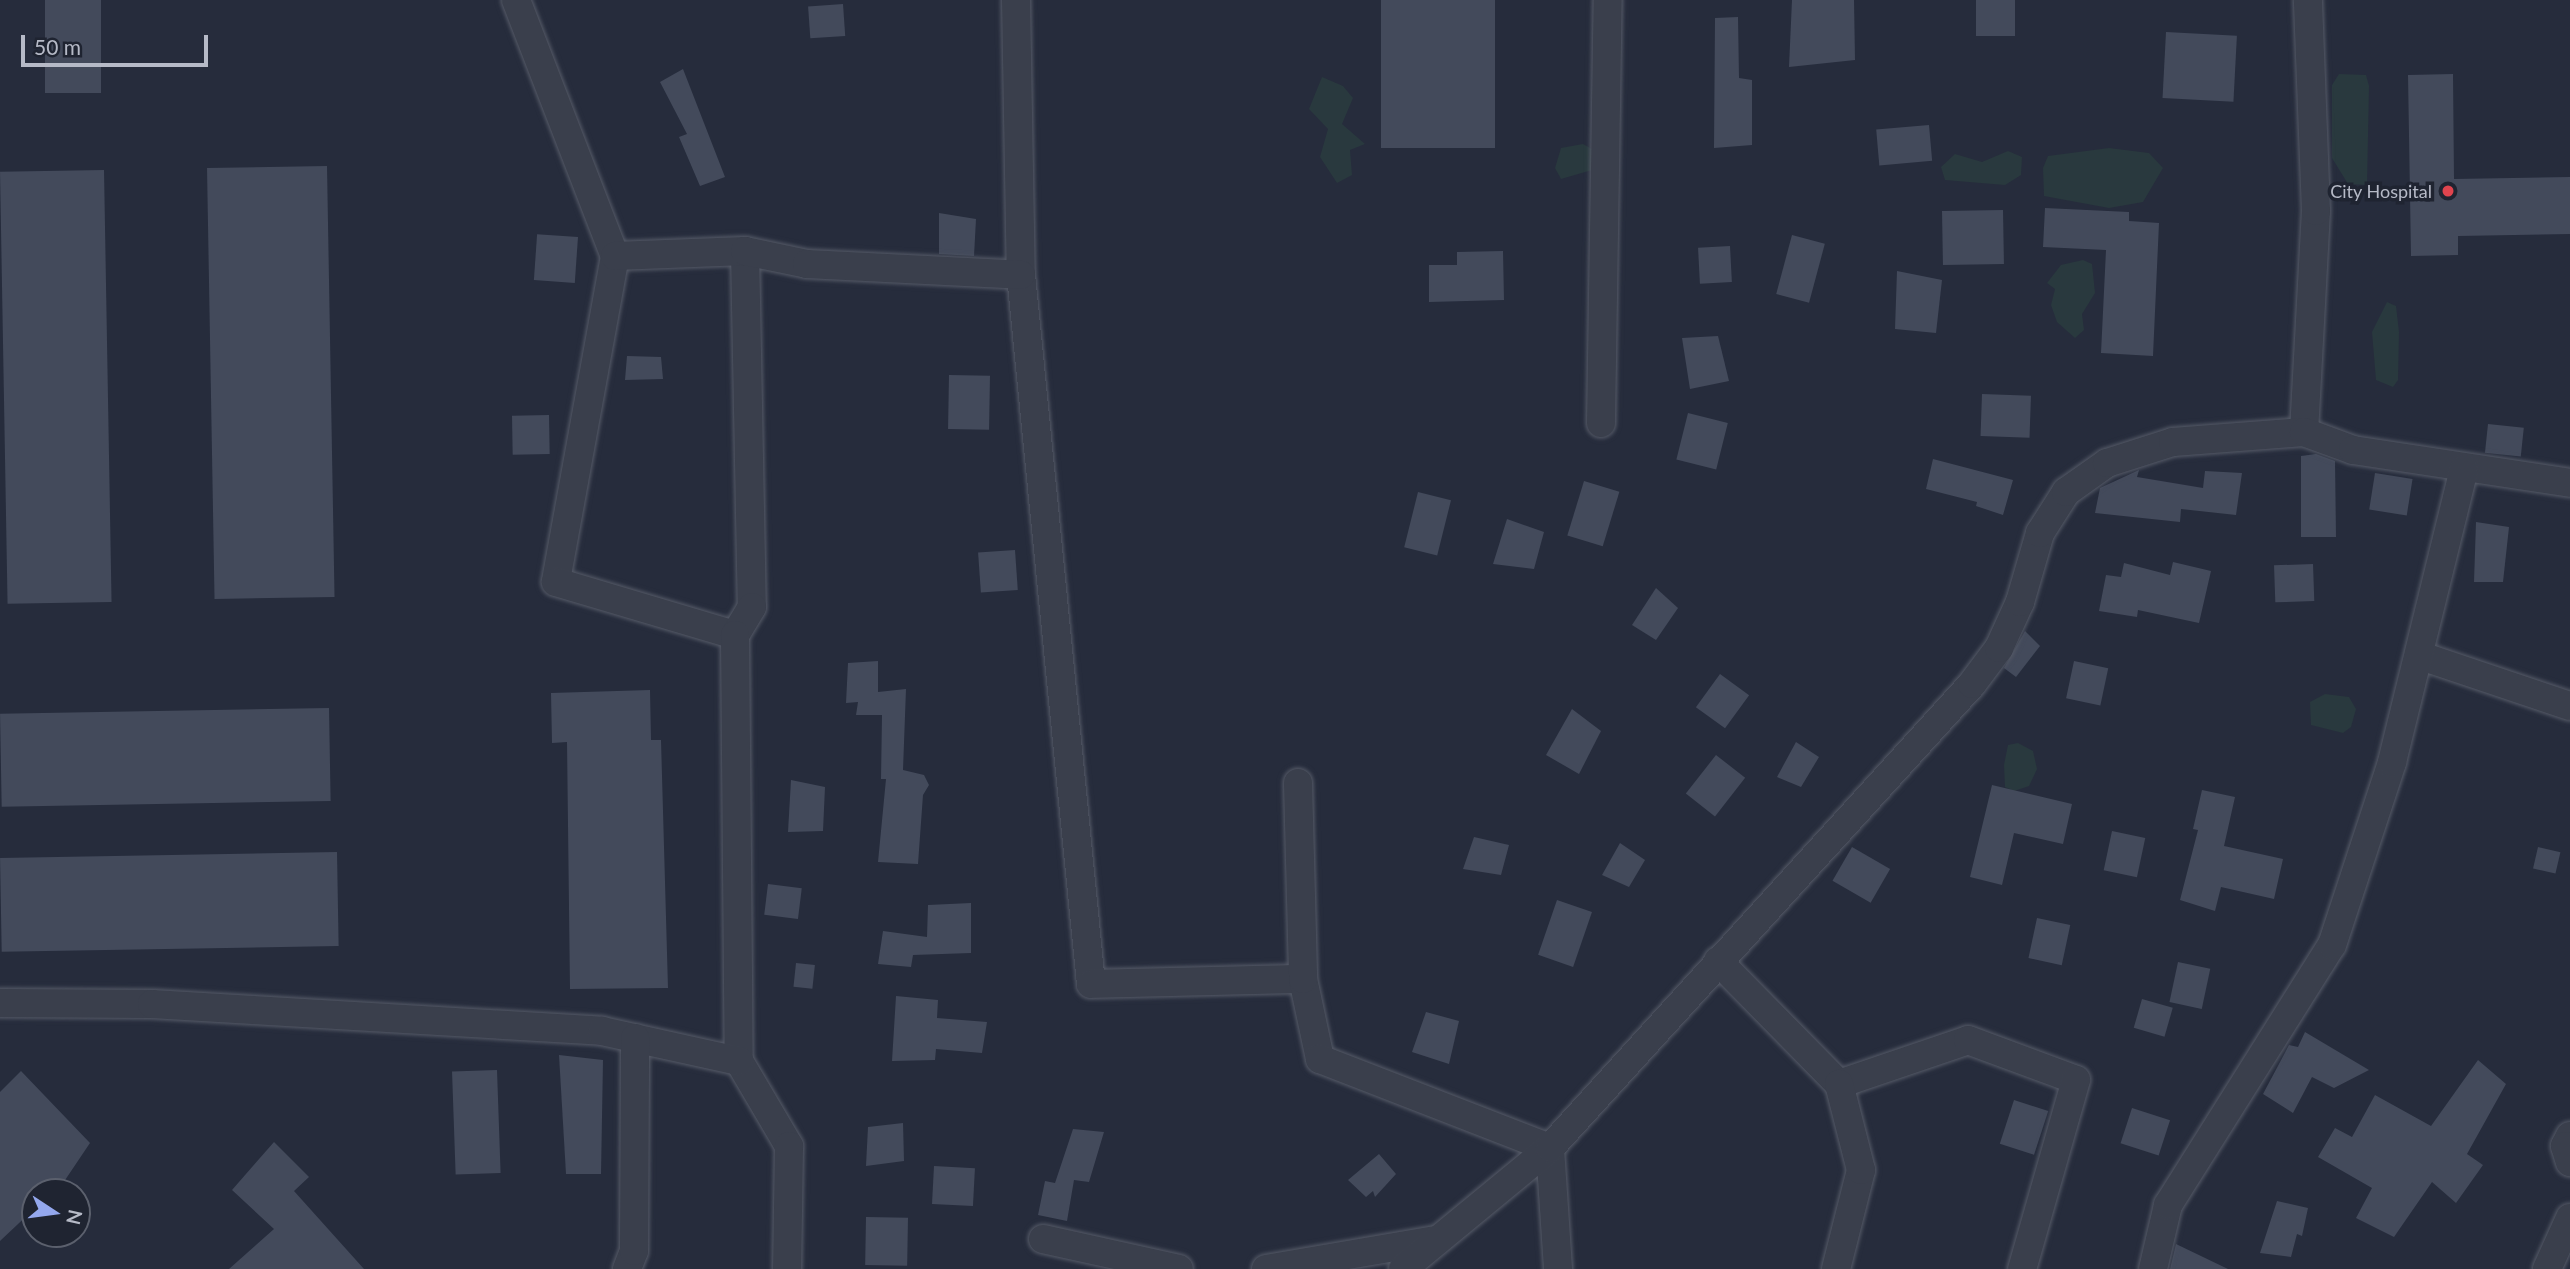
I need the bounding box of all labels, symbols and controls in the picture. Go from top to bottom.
scale bar [24,21,212,65]
text: 50 m [34,34,81,59]
place label: City Hospital [2330,180,2432,202]
marker: City Hospital [2438,181,2458,201]
north arrow [21,1178,91,1248]
text: N [62,1208,88,1227]

